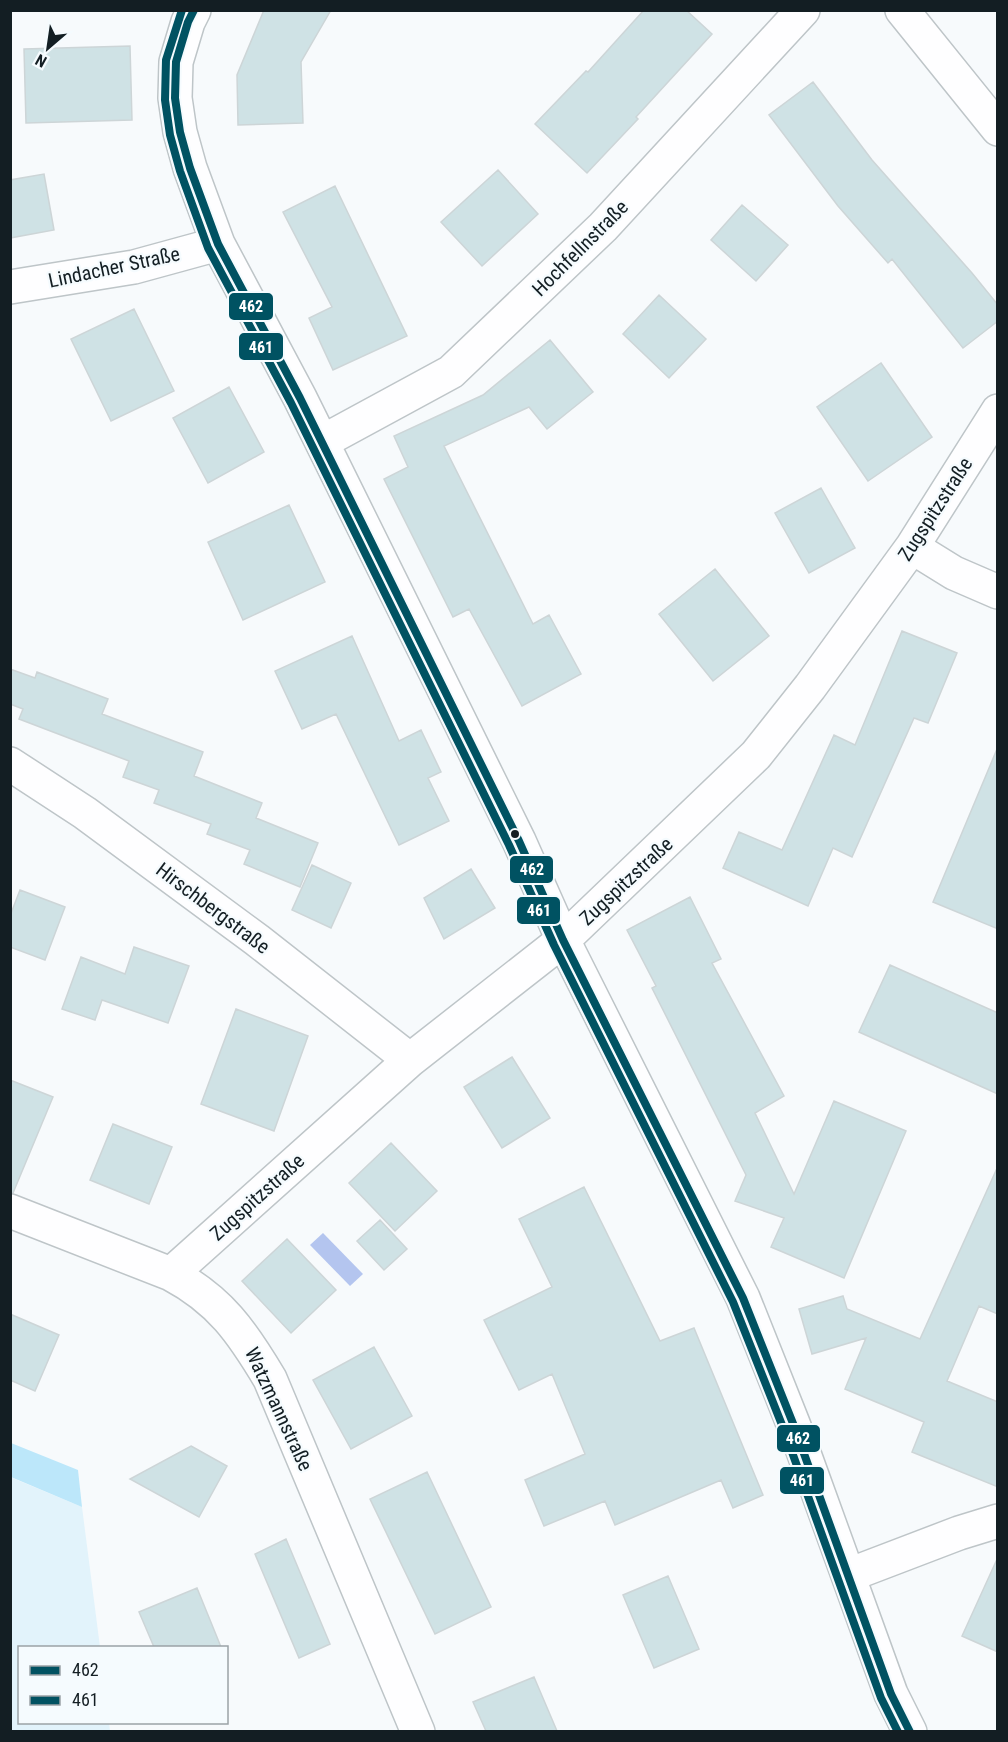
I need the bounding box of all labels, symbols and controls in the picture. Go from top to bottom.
north arrow [18,18,78,78]
text: N [32,50,50,71]
street label: Hochfellnstraße [527,195,633,301]
street label: Lindacher Straße [46,241,182,293]
line badge: 462 [228,292,274,321]
text: 462 [239,297,263,316]
line badge: 461 [238,332,284,361]
text: 461 [249,338,273,357]
street label: Zugspitzstraße [893,453,977,565]
unlabelled marker [509,828,521,840]
street label: Zugspitzstraße [575,832,677,930]
line badge: 462 [509,855,554,884]
street label: Hirschbergstraße [151,857,275,959]
text: 462 [520,860,544,879]
line badge: 461 [516,896,561,925]
text: 461 [527,901,551,920]
street label: Zugspitzstraße [205,1149,309,1245]
street label: Watzmannstraße [240,1344,318,1474]
line badge: 462 [776,1424,821,1453]
text: 462 [786,1429,810,1448]
line badge: 461 [779,1466,825,1495]
text: 461 [790,1471,814,1490]
legend [18,1646,228,1724]
text: 462 [72,1659,99,1680]
text: 461 [72,1689,99,1710]

